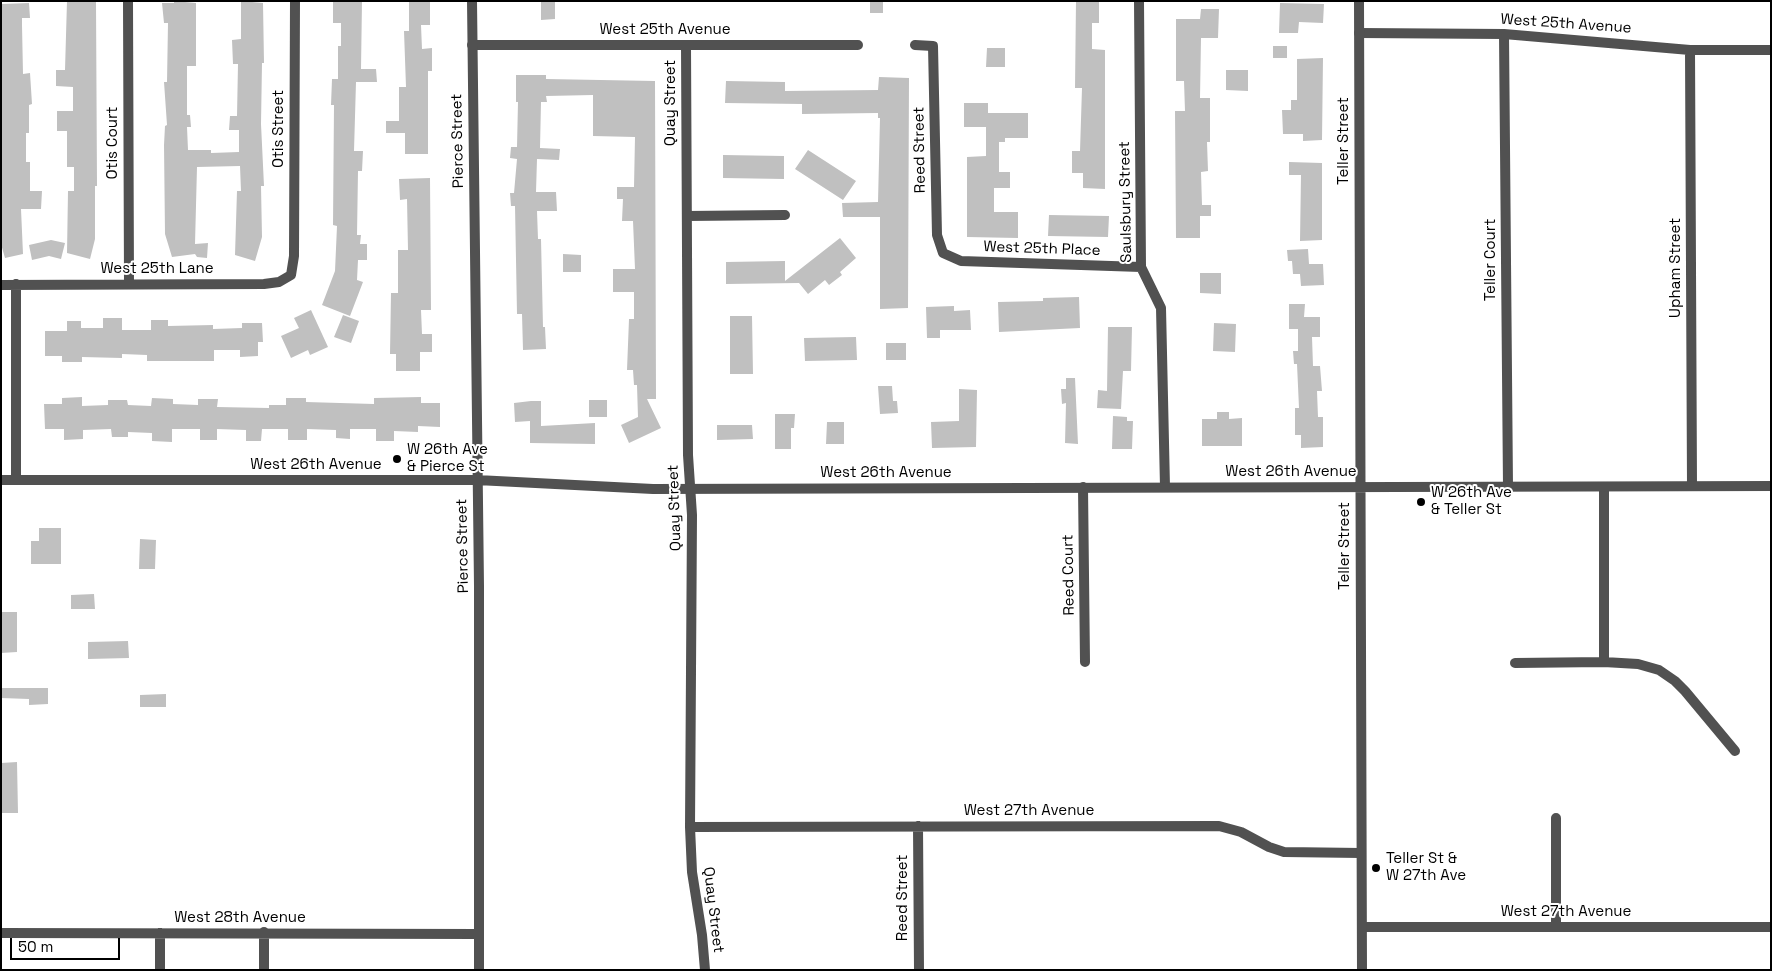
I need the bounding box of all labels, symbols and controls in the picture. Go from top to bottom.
street label: West 25th Avenue [1500,10,1632,38]
street label: West 25th Avenue [599,21,731,39]
street label: Quay Street [662,60,680,146]
street label: Otis Street [270,90,288,168]
street label: Pierce Street [448,94,468,188]
street label: Teller Street [1335,97,1353,185]
street label: Otis Court [104,106,122,180]
street label: Reed Street [910,107,930,193]
street label: Saulsbury Street [1116,141,1136,263]
street label: Upham Street [1667,218,1685,318]
street label: Teller Court [1482,219,1500,301]
street label: West 25th Place [983,238,1101,260]
street label: West 25th Lane [100,260,214,278]
place label: W 26th Ave & Pierce St [407,441,488,476]
marker: W 26th Ave & Pierce St [391,453,403,465]
street label: West 26th Avenue [250,456,382,474]
street label: West 26th Avenue [1225,463,1357,481]
street label: Quay Street [664,464,686,552]
street label: West 26th Avenue [820,464,952,482]
place label: W 26th Ave & Teller St [1431,484,1512,519]
marker: W 26th Ave & Teller St [1415,496,1427,508]
street label: Pierce Street [453,499,473,593]
street label: Teller Street [1336,502,1354,590]
street label: Reed Court [1059,534,1079,616]
street label: West 27th Avenue [964,802,1094,820]
place label: Teller St & W 27th Ave [1386,850,1466,885]
street label: Reed Street [894,855,912,941]
marker: Teller St & W 27th Ave [1370,862,1382,874]
street label: Quay Street [699,866,727,954]
street label: West 27th Avenue [1501,903,1631,921]
street label: West 28th Avenue [174,909,306,927]
scale bar [12,928,122,960]
text: 50 m [18,937,53,956]

